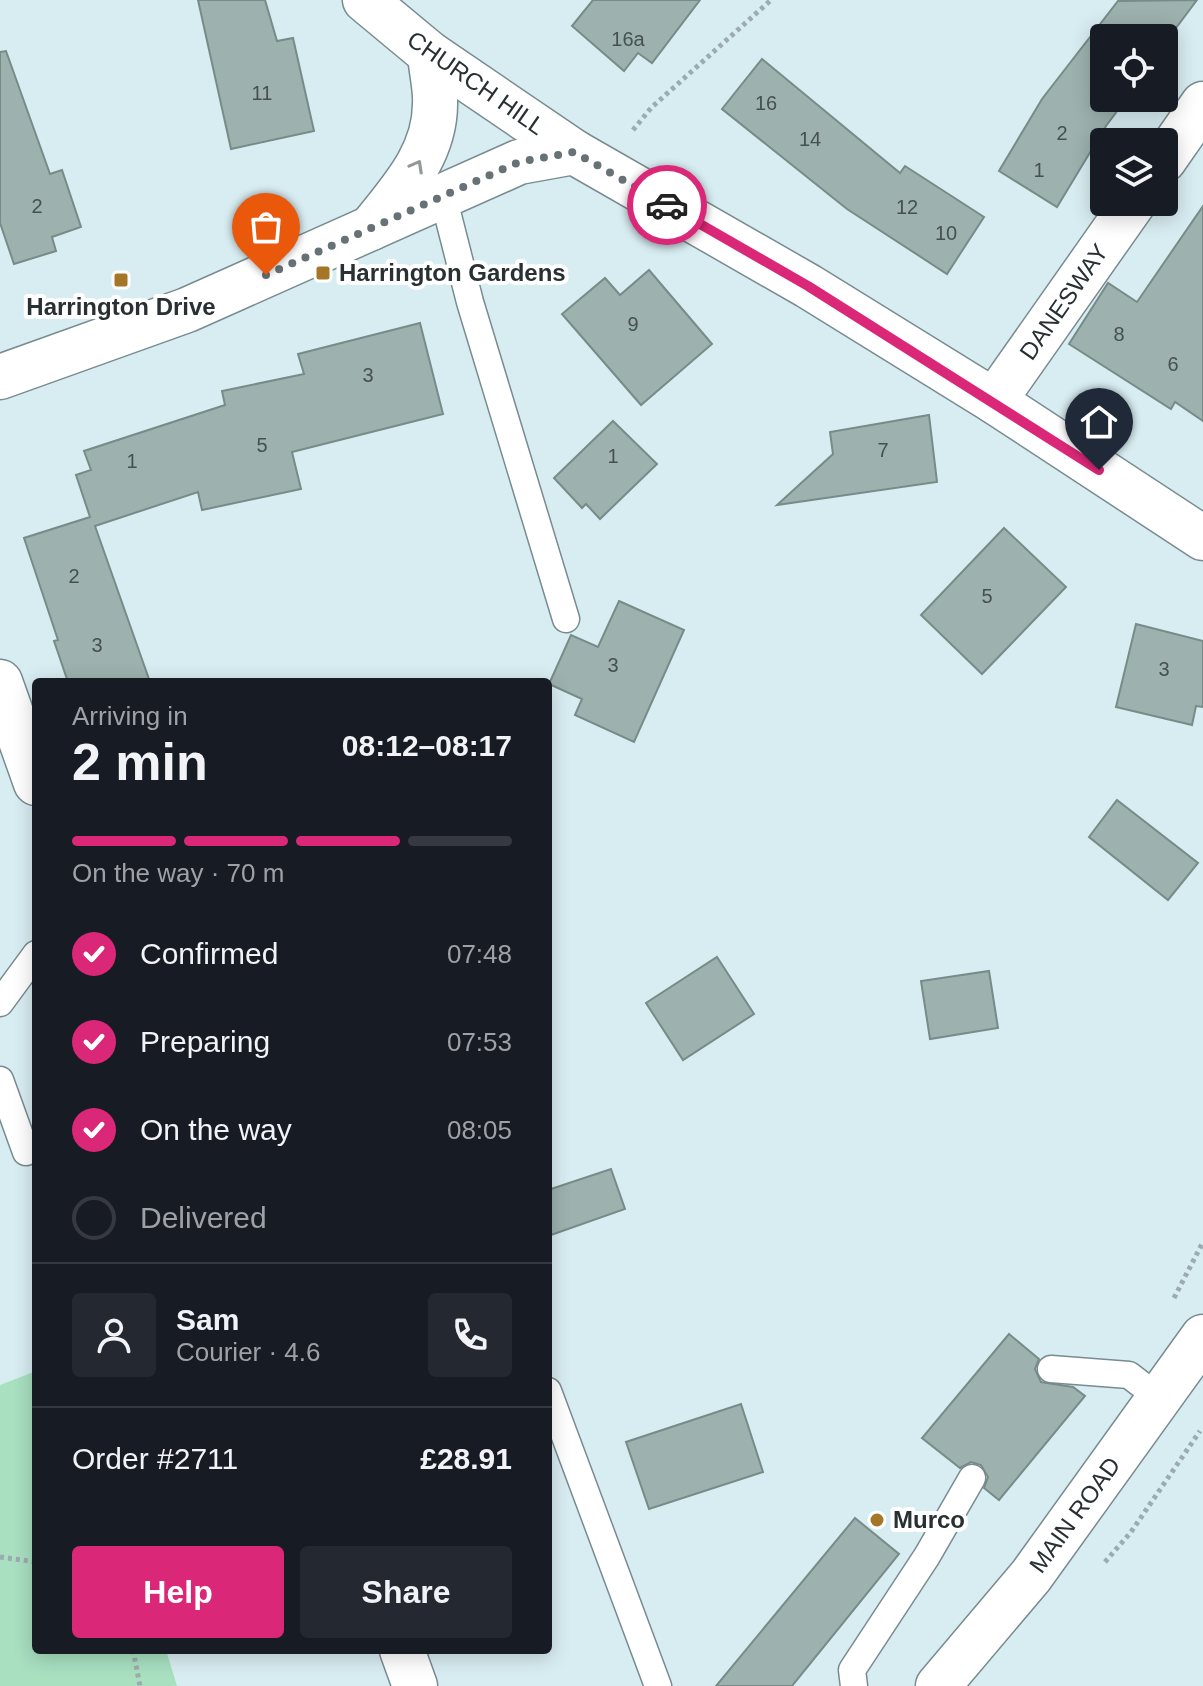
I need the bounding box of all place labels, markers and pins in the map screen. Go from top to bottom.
pin [232,193,300,275]
place label: Harrington Gardens [339,259,566,286]
marker: Harrington Gardens [314,264,332,282]
marker: Harrington Drive [112,271,130,289]
place label: Harrington Drive [26,293,216,320]
pin [1065,388,1133,470]
place label: Murco [893,1506,965,1533]
marker: Murco [868,1511,886,1529]

